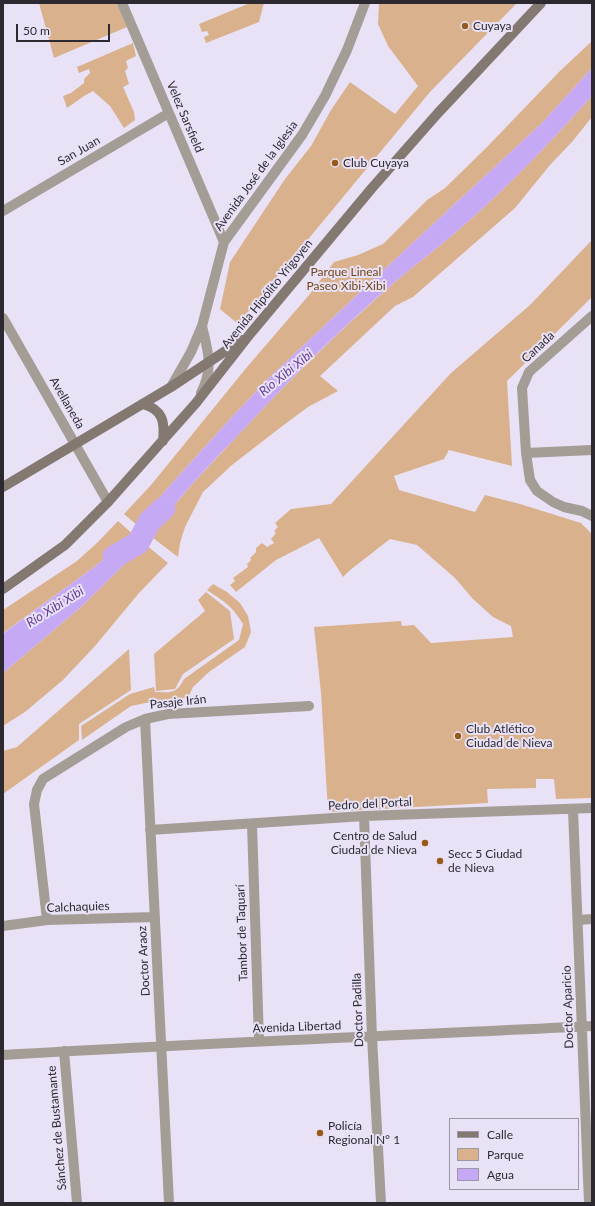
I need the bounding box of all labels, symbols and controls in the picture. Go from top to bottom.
scale bar [18,16,112,42]
place label: Cuyaya [473,19,512,33]
marker: Cuyaya [460,21,470,31]
text: 50 m [23,23,50,38]
street label: Velez Sarsfield [164,79,206,155]
street label: Avenida José de la Iglesia [211,118,301,234]
street label: San Juan [55,133,103,169]
place label: Club Cuyaya [343,156,409,170]
marker: Club Cuyaya [330,158,340,168]
street label: Avenida Hipólito Yrigoyen [219,237,315,351]
park label: Parque Lineal Paseo Xibi-Xibi [306,265,386,293]
street label: Canada [519,328,557,366]
water label: Río Xibi Xibi [256,347,316,399]
street label: Avellaneda [46,375,88,431]
water label: Río Xibi Xibi [23,583,87,631]
street label: Pasaje Irán [149,692,207,712]
place label: Club Atlético Ciudad de Nieva [466,722,552,750]
marker: Club Atlético Ciudad de Nieva [453,731,463,741]
street label: Pedro del Portal [328,795,412,813]
place label: Centro de Salud Ciudad de Nieva [331,829,417,857]
marker: Centro de Salud Ciudad de Nieva [420,838,430,848]
place label: Secc 5 Ciudad de Nieva [448,847,522,875]
marker: Secc 5 Ciudad de Nieva [435,856,445,866]
street label: Tambor de Taquarí [233,884,251,982]
street label: Calchaquies [46,899,110,915]
street label: Doctor Araoz [135,925,153,997]
street label: Doctor Aparicio [559,965,577,1049]
street label: Doctor Padilla [350,973,366,1047]
street label: Avenida Libertad [252,1018,342,1036]
street label: Sánchez de Bustamante [44,1065,70,1191]
legend [449,1118,579,1190]
place label: Policía Regional N° 1 [328,1119,400,1147]
text: Calle [487,1127,513,1142]
marker: Policía Regional N° 1 [315,1128,325,1138]
text: Parque [487,1147,524,1162]
text: Agua [487,1167,514,1182]

